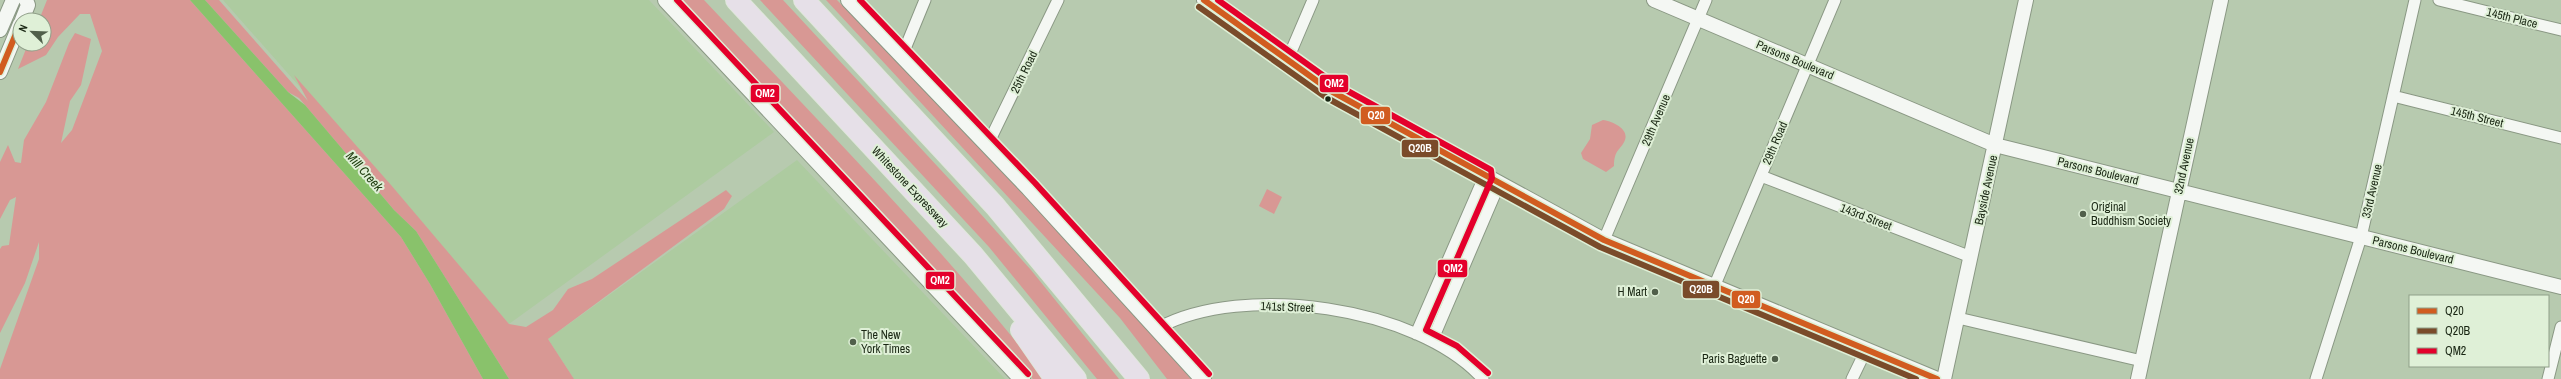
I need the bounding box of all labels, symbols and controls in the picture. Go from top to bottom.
street label: 145th Place [2485,4,2539,32]
north arrow [12,12,52,52]
text: N [15,22,31,34]
street label: Parsons Boulevard [1754,36,1836,84]
street label: 25th Road [1007,48,1041,96]
line badge: QM2 [1319,74,1349,93]
text: QM2 [1324,76,1344,90]
line badge: QM2 [750,84,780,103]
text: QM2 [755,86,775,100]
street label: 29th Avenue [1638,92,1674,148]
unlabelled marker [1323,94,1333,104]
street label: 145th Street [2449,103,2505,131]
line badge: Q20 [1360,106,1391,125]
text: Q20 [1367,108,1385,122]
street label: 29th Road [1759,119,1791,167]
street label: 32nd Avenue [2170,136,2198,196]
line badge: Q20B [1401,139,1439,158]
text: Q20B [1408,141,1432,155]
street label: Whitestone Expressway [868,143,952,231]
water label: Mill Creek [342,148,387,195]
street label: Parsons Boulevard [2056,153,2140,189]
street label: Bayside Avenue [1971,154,2001,226]
street label: 33rd Avenue [2358,162,2386,220]
place label: Original Buddhism Society [2091,199,2171,229]
street label: 143rd Street [1838,200,1894,234]
marker: Original Buddhism Society [2078,209,2088,219]
street label: Parsons Boulevard [2371,232,2455,268]
line badge: QM2 [1437,259,1468,278]
text: QM2 [1443,261,1463,275]
line badge: QM2 [925,271,955,290]
text: QM2 [930,273,950,287]
line badge: Q20B [1682,280,1720,299]
text: Q20B [1689,282,1713,296]
place label: H Mart [1617,284,1647,300]
marker: H Mart [1650,287,1660,297]
line badge: Q20 [1731,290,1761,309]
text: Q20 [1737,292,1755,306]
legend [2409,295,2549,367]
street label: 141st Street [1260,298,1314,316]
text: Q20 [2445,303,2464,319]
text: Q20B [2445,323,2471,339]
place label: The New York Times [861,327,910,357]
marker: The New York Times [848,337,858,347]
text: QM2 [2445,343,2466,359]
place label: Paris Baguette [1702,351,1767,367]
marker: Paris Baguette [1770,354,1780,364]

